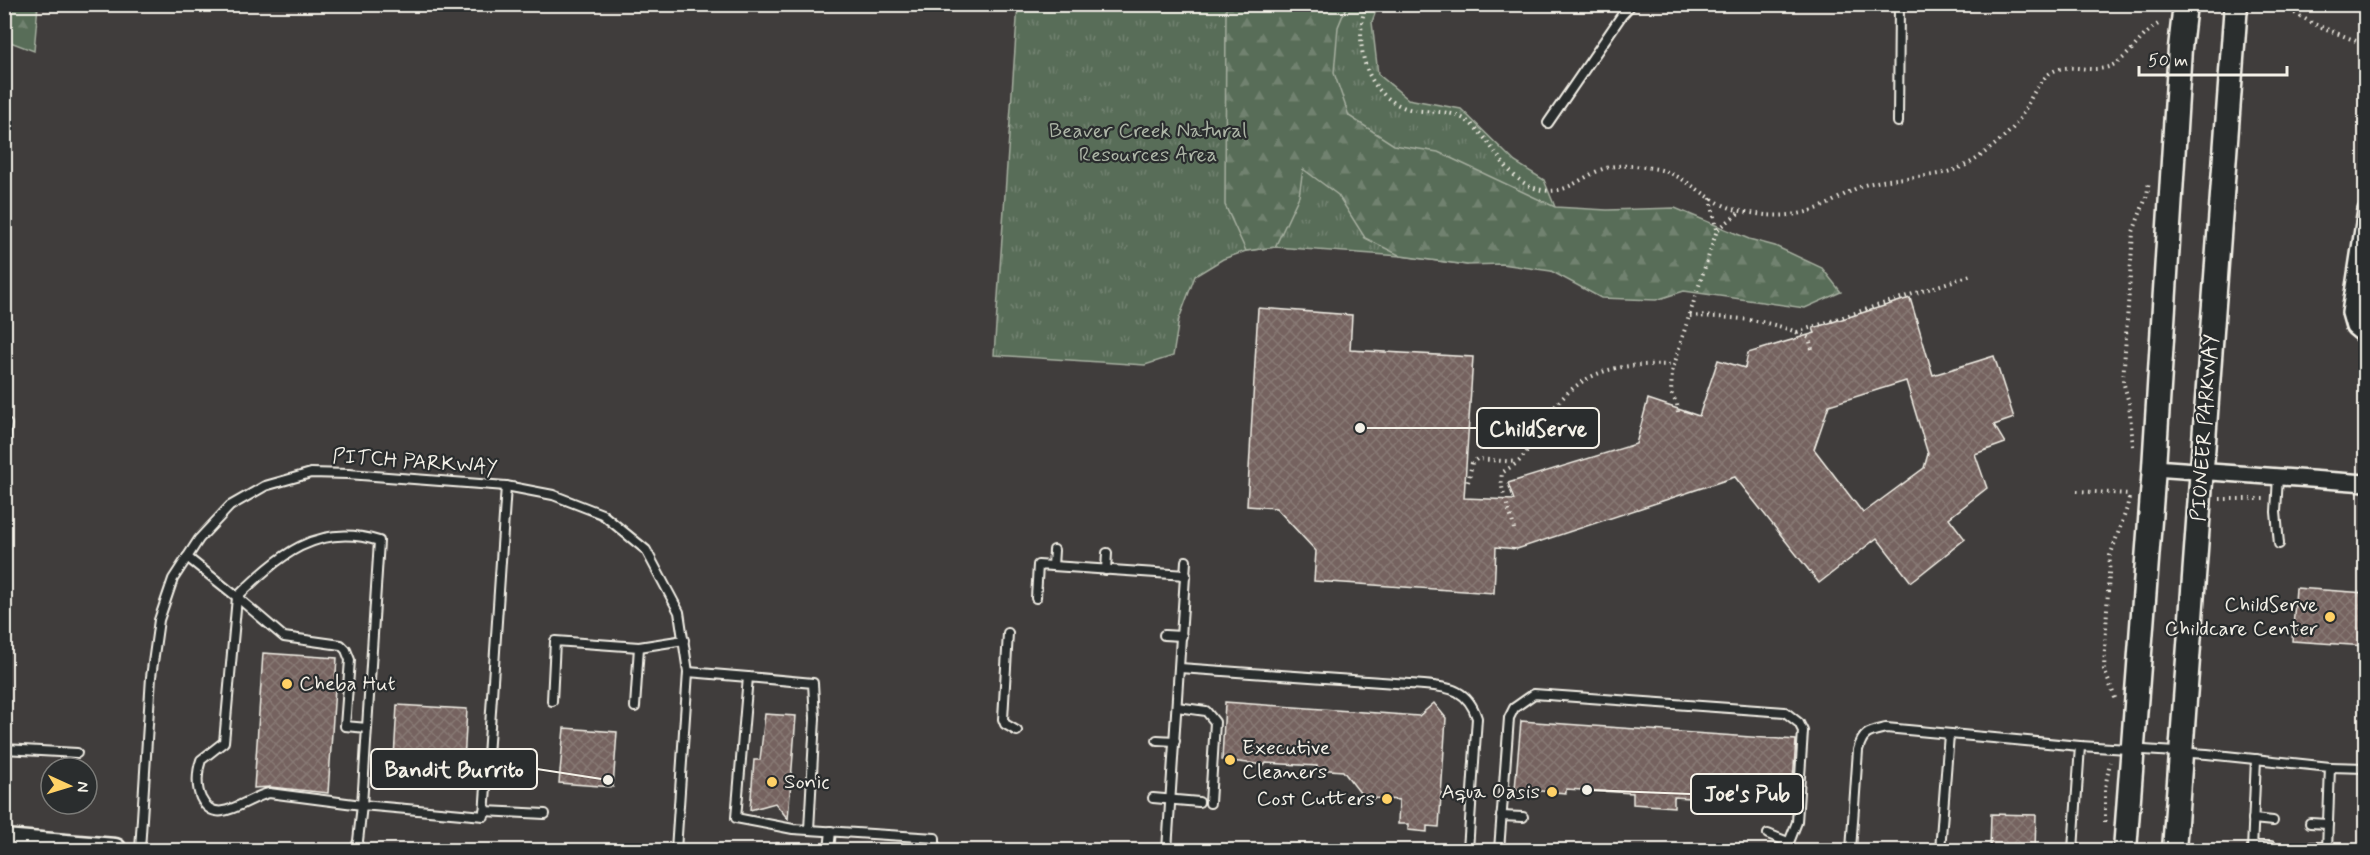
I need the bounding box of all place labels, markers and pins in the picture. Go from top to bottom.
callout: ChildServe [1477,408,1599,448]
place label: ChildServe Childcare Center [2164,591,2318,643]
marker: ChildServe Childcare Center [2323,610,2337,624]
place label: Cheba Hut [299,670,396,698]
marker: Cheba Hut [280,677,294,691]
place label: Executive Cleaners [1242,734,1330,786]
callout: Bandit Burrito [371,749,537,789]
marker: Executive Cleaners [1223,753,1237,767]
place label: Sonic [784,768,830,796]
callout: Joe's Pub [1691,774,1803,814]
marker: Sonic [765,775,779,789]
place label: Aqua Oasis [1441,778,1540,806]
place label: Cost Cutters [1256,785,1375,813]
marker: Aqua Oasis [1545,785,1559,799]
marker: Cost Cutters [1380,792,1394,806]

